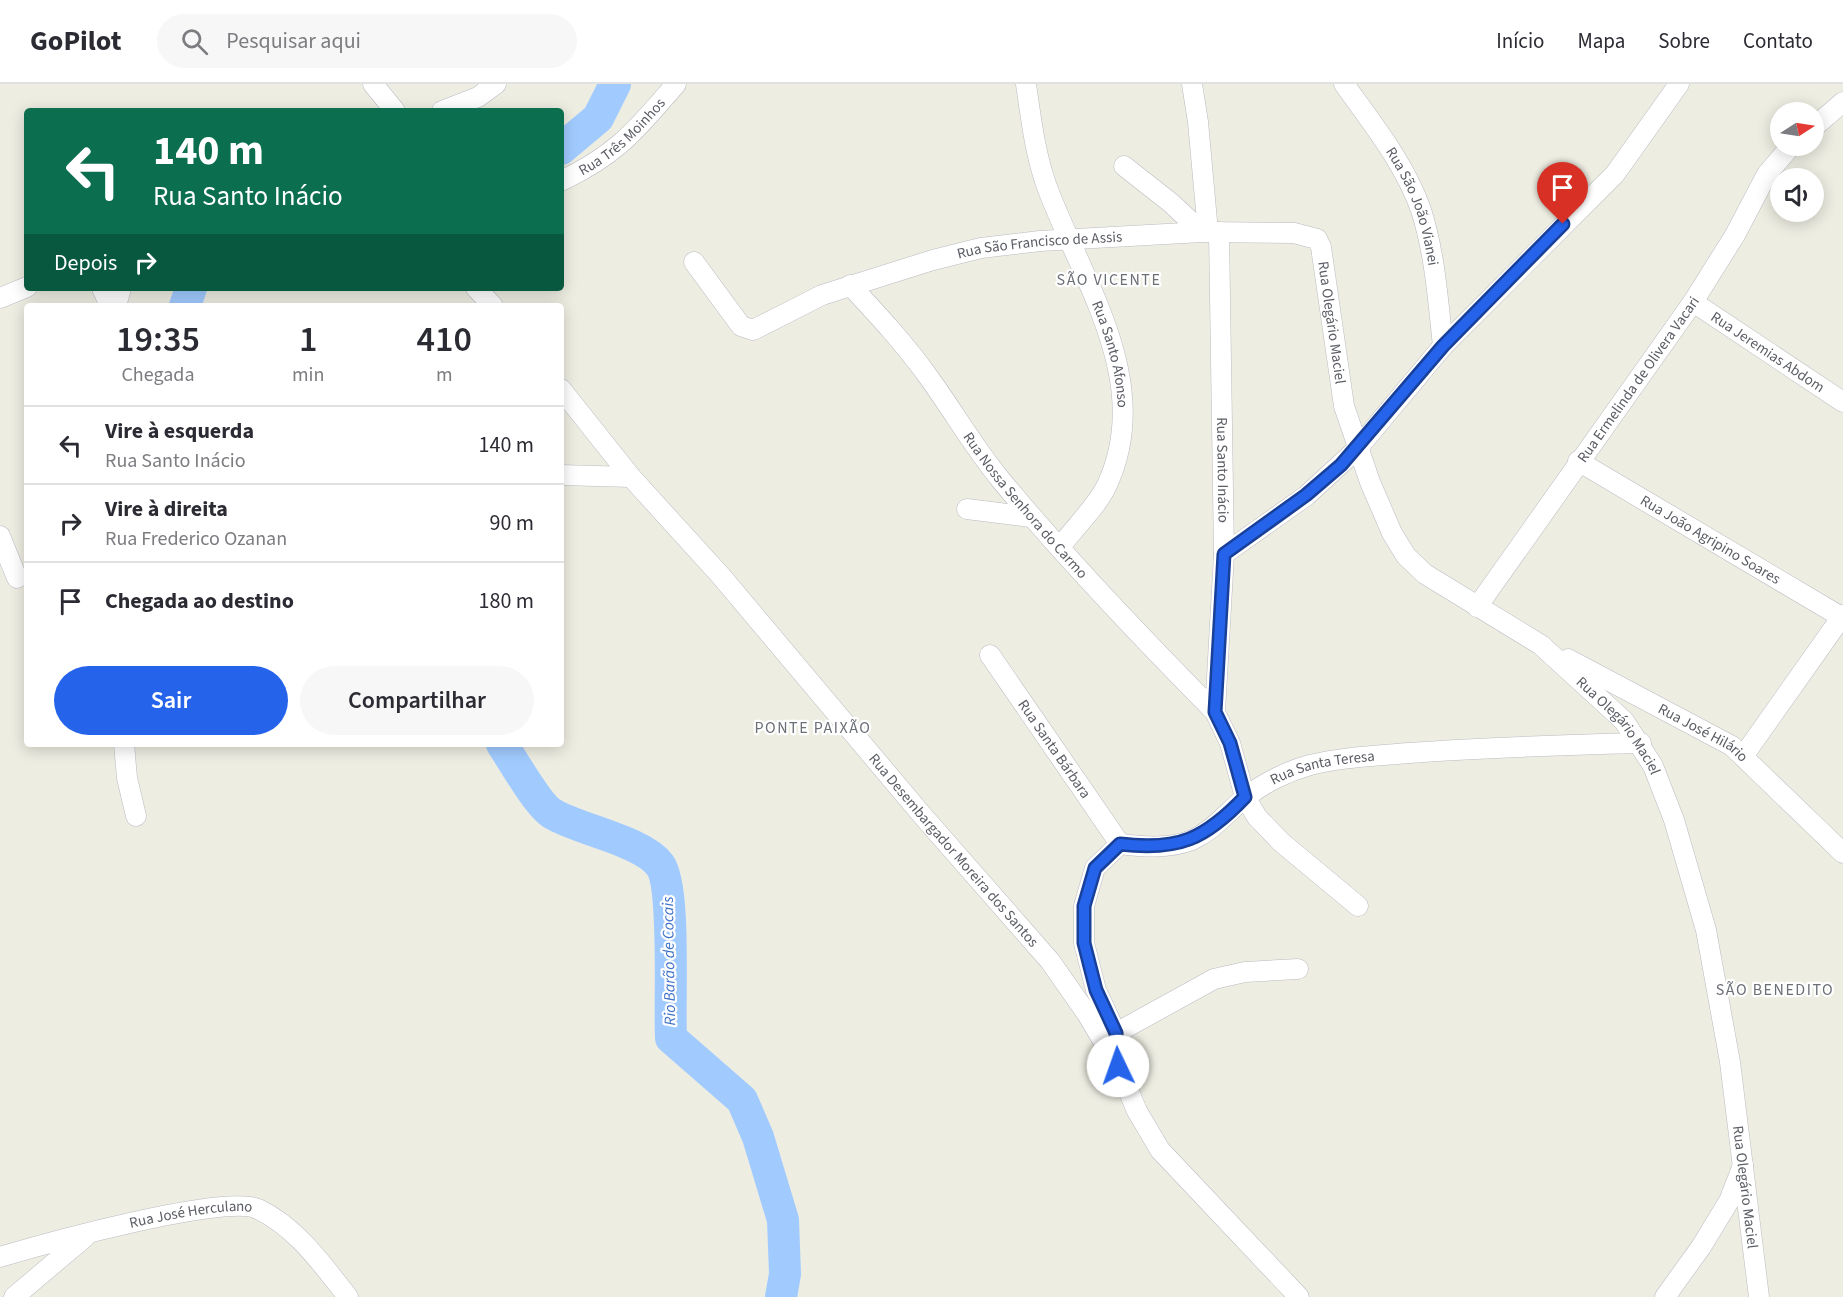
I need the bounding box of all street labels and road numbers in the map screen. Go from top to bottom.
street label: Rua Três Moinhos [575,93,670,181]
street label: Rua São João Vianei [1381,143,1444,267]
street label: Rua São Francisco de Assis [955,226,1123,264]
street label: Rua Olegário Maciel [1313,260,1351,385]
street label: Rua Ermelinda de Olivera Vacari [1572,292,1704,467]
street label: Rua Santo Afonso [1087,297,1133,408]
street label: Rua Jeremias Abdom [1707,306,1829,397]
street label: Rua Santo Inácio [1211,417,1234,523]
street label: Rua Nossa Senhora do Carmo [958,428,1093,583]
street label: Rua João Agripino Soares [1637,490,1784,589]
street label: Rua Olegário Maciel [1571,672,1666,778]
street label: Rua Santa Bárbara [1013,695,1096,803]
street label: Rua José Hilário [1654,698,1753,767]
street label: Rua Santa Teresa [1266,745,1376,790]
street label: Rua Desembargador Moreira dos Santos [864,749,1044,952]
street label: Rua Olegário Maciel [1727,1124,1763,1250]
street label: Rua José Herculano [127,1195,254,1233]

